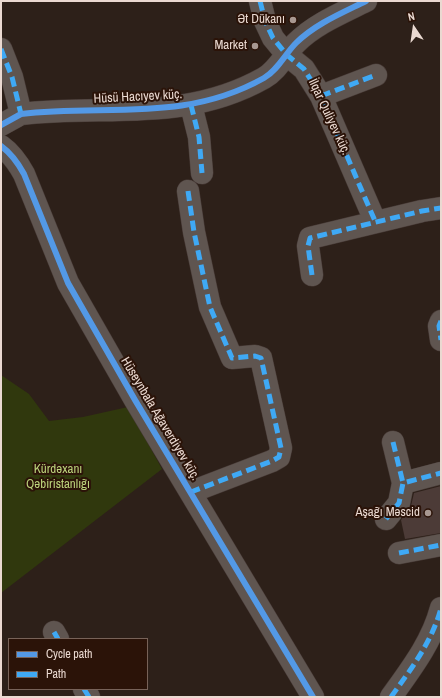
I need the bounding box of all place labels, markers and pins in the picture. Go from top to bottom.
place label: Ət Dükanı [237,12,285,28]
marker: Ət Dükanı [288,15,298,25]
place label: Market [214,38,247,54]
marker: Market [250,41,260,51]
place label: Aşağı Məscid [355,505,420,521]
marker: Aşağı Məscid [423,508,433,518]

